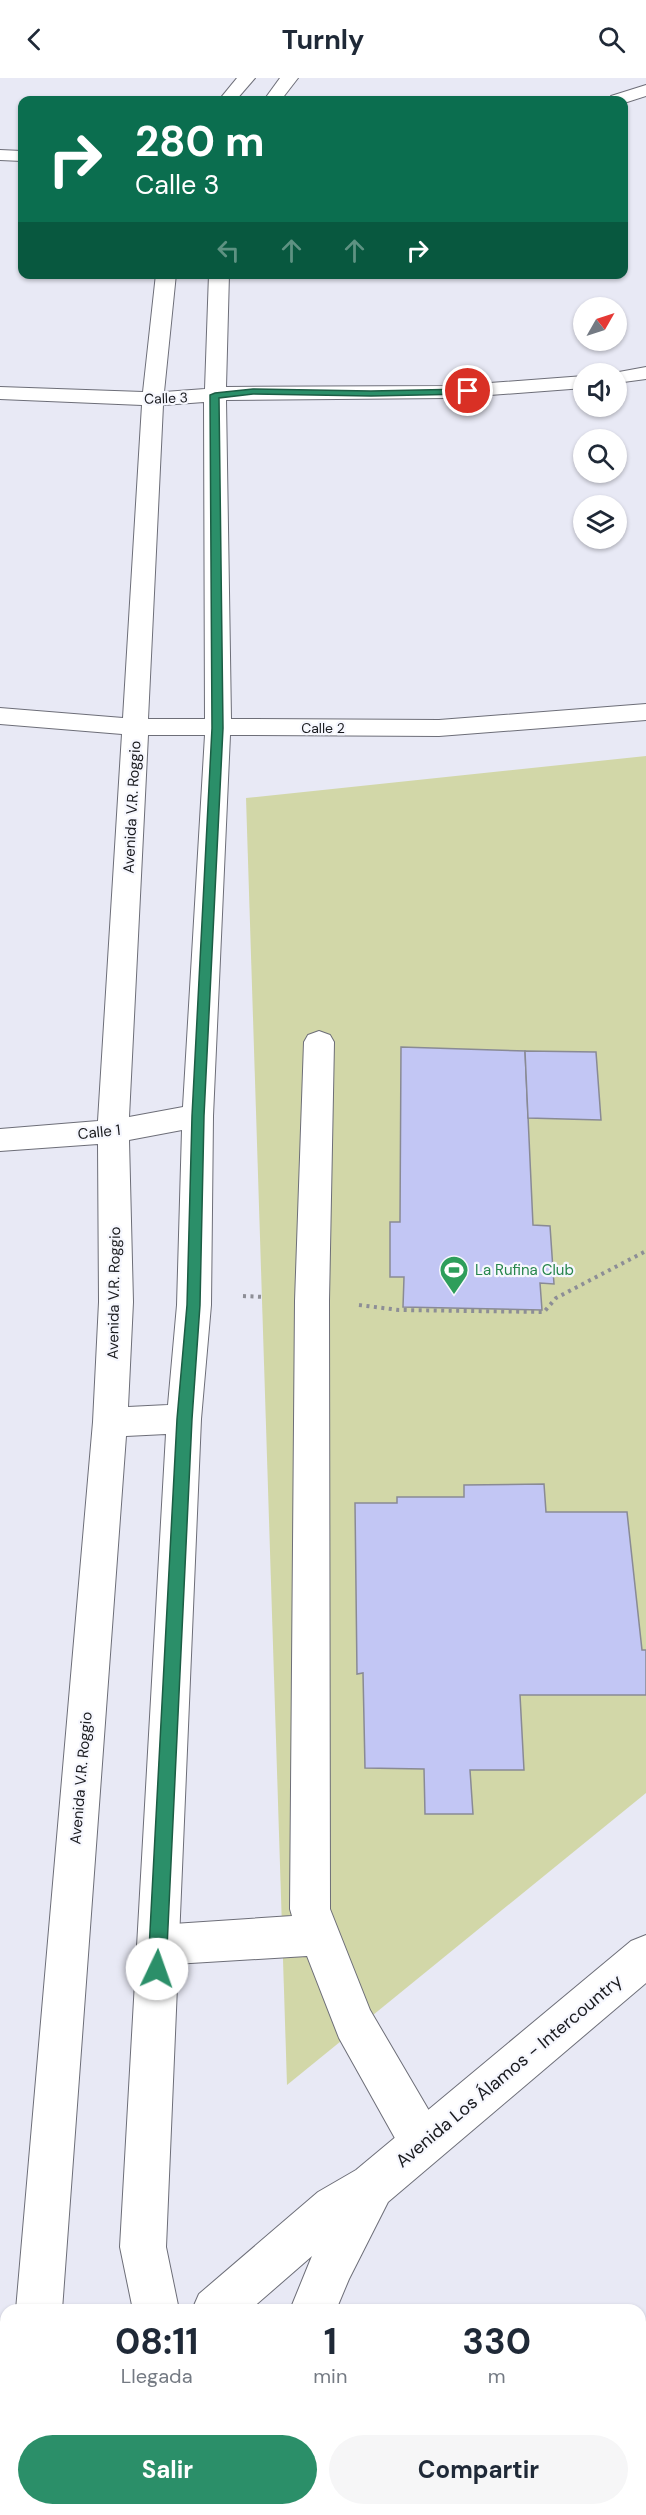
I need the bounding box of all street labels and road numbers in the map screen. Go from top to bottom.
street label: Calle 3 [144,388,188,408]
street label: Calle 2 [301,719,345,737]
street label: Avenida V.R. Roggio [119,740,145,874]
street label: Calle 1 [77,1120,121,1144]
street label: Avenida V.R. Roggio [103,1226,125,1360]
street label: Avenida V.R. Roggio [65,1711,97,1845]
street label: Avenida Los Álamos - Intercountry [391,1969,627,2173]

